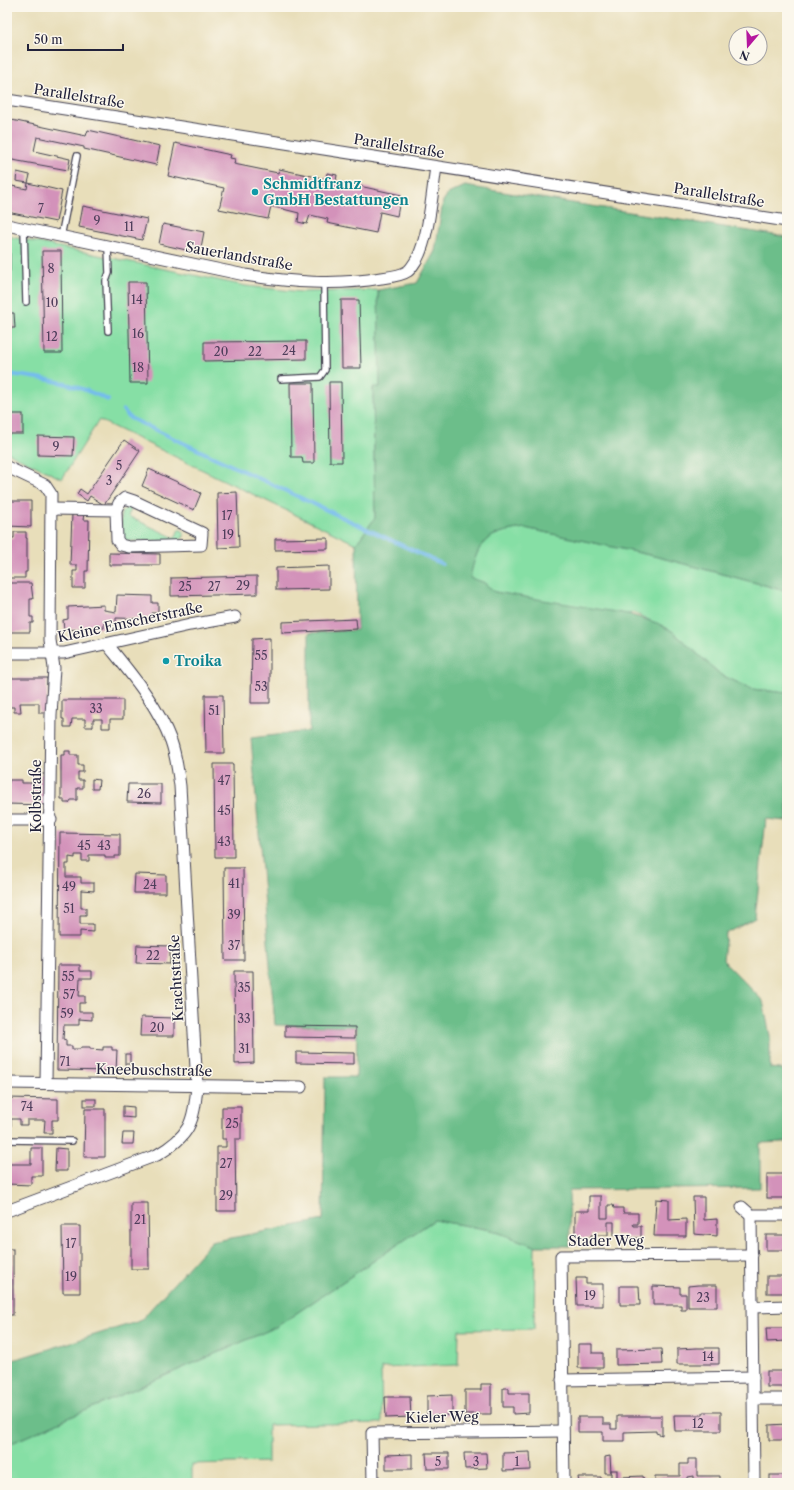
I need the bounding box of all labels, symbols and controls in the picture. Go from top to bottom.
scale bar [28,26,123,52]
north arrow [728,26,768,66]
text: 50 m [34,32,63,47]
text: N [738,47,752,64]
street label: Parallelstraße [32,80,126,112]
street label: Parallelstraße [352,130,446,162]
place label: Schmidtfranz GmbH Bestattungen [263,175,409,209]
street label: Parallelstraße [672,179,766,211]
marker: Schmidtfranz GmbH Bestattungen [250,187,260,197]
house number: 7 [38,201,44,216]
house number: 9 [93,213,101,228]
house number: 11 [124,219,134,234]
street label: Sauerlandstraße [184,238,294,274]
house number: 8 [47,261,55,276]
house number: 14 [131,292,143,307]
house number: 10 [46,295,58,310]
house number: 16 [132,326,144,341]
house number: 12 [46,329,58,344]
house number: 24 [282,343,296,358]
house number: 20 [214,344,228,359]
house number: 22 [248,344,262,359]
house number: 18 [132,360,144,375]
house number: 9 [52,439,60,454]
house number: 5 [116,458,122,473]
house number: 3 [106,473,112,488]
house number: 17 [222,508,233,523]
house number: 19 [222,527,234,542]
house number: 29 [236,578,250,593]
house number: 25 [178,579,192,594]
house number: 27 [208,579,220,594]
street label: Kleine Emscherstraße [56,598,204,646]
house number: 55 [254,648,268,663]
place label: Troika [174,652,223,670]
marker: Troika [161,656,171,666]
house number: 53 [254,679,268,694]
house number: 33 [89,701,103,716]
house number: 51 [208,703,220,718]
street label: Kolbstraße [27,759,45,833]
house number: 47 [218,773,231,788]
house number: 26 [137,786,151,801]
house number: 45 [217,803,231,818]
house number: 43 [217,834,231,849]
house number: 45 [77,838,91,853]
house number: 43 [97,838,111,853]
house number: 41 [228,876,240,891]
house number: 24 [143,877,157,892]
house number: 49 [62,879,76,894]
house number: 51 [63,901,75,916]
house number: 39 [227,907,241,922]
street label: Krachtstraße [165,934,187,1022]
house number: 37 [228,938,240,953]
house number: 22 [146,948,160,963]
house number: 55 [61,969,75,984]
house number: 35 [237,980,251,995]
house number: 57 [63,987,75,1002]
house number: 59 [60,1006,74,1021]
house number: 33 [237,1011,251,1026]
house number: 20 [150,1020,164,1035]
house number: 31 [238,1041,250,1056]
house number: 71 [60,1054,70,1069]
street label: Kneebuschstraße [96,1060,212,1080]
house number: 74 [21,1099,33,1114]
house number: 25 [225,1116,239,1131]
house number: 27 [220,1156,232,1171]
house number: 29 [219,1188,233,1203]
house number: 21 [134,1212,146,1227]
street label: Stader Weg [568,1232,644,1250]
house number: 17 [66,1236,77,1251]
house number: 19 [65,1269,77,1284]
house number: 19 [584,1288,596,1303]
house number: 23 [696,1290,710,1305]
house number: 14 [702,1349,714,1364]
street label: Kieler Weg [405,1407,479,1427]
house number: 12 [692,1416,704,1431]
house number: 5 [435,1454,441,1469]
house number: 3 [473,1454,479,1469]
house number: 1 [514,1454,520,1469]

